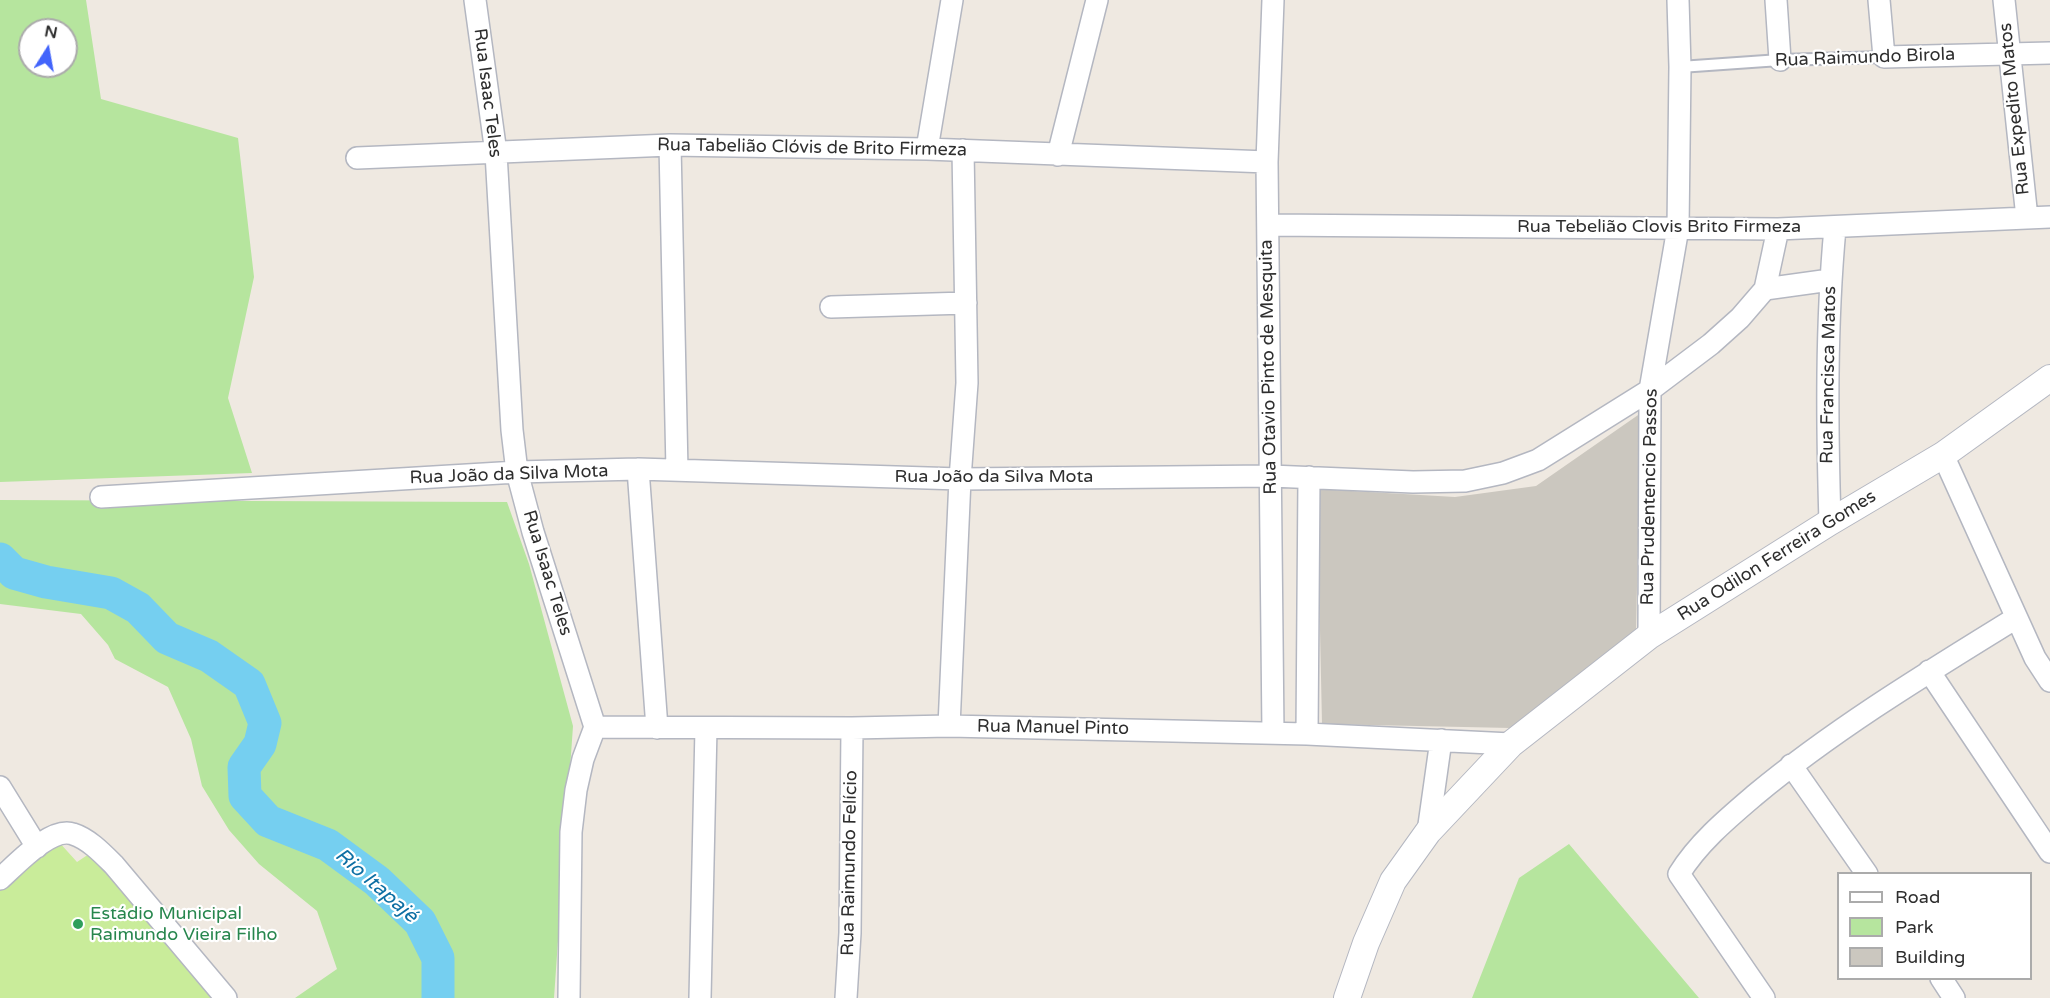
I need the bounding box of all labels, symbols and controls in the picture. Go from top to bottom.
north arrow [18,18,78,78]
text: N [43,21,59,43]
street label: Rua Expedito Matos [1995,22,2035,196]
street label: Rua Isaac Teles [468,27,506,159]
street label: Rua Raimundo Birola [1775,44,1955,72]
street label: Rua Tabelião Clóvis de Brito Firmeza [657,134,967,162]
street label: Rua Tebelião Clovis Brito Firmeza [1517,216,1801,238]
street label: Rua Otavio Pinto de Mesquita [1256,239,1282,495]
street label: Rua Francisca Matos [1817,286,1841,464]
street label: Rua Prudentencio Passos [1637,388,1663,606]
street label: Rua João da Silva Mota [409,461,609,489]
street label: Rua João da Silva Mota [895,466,1093,488]
street label: Rua Odilon Ferreira Gomes [1674,486,1880,626]
street label: Rua Isaac Teles [518,508,576,638]
street label: Rua Manuel Pinto [977,716,1129,740]
street label: Rua Raimundo Felício [838,770,862,956]
water label: Rio Itapajé [330,844,422,928]
legend [1837,872,2032,980]
text: Road [1895,886,1940,908]
place label: Estádio Municipal Raimundo Vieira Filho [90,903,278,946]
text: Park [1895,916,1933,938]
marker: Estádio Municipal Raimundo Vieira Filho [71,917,85,931]
text: Building [1895,946,1965,968]

